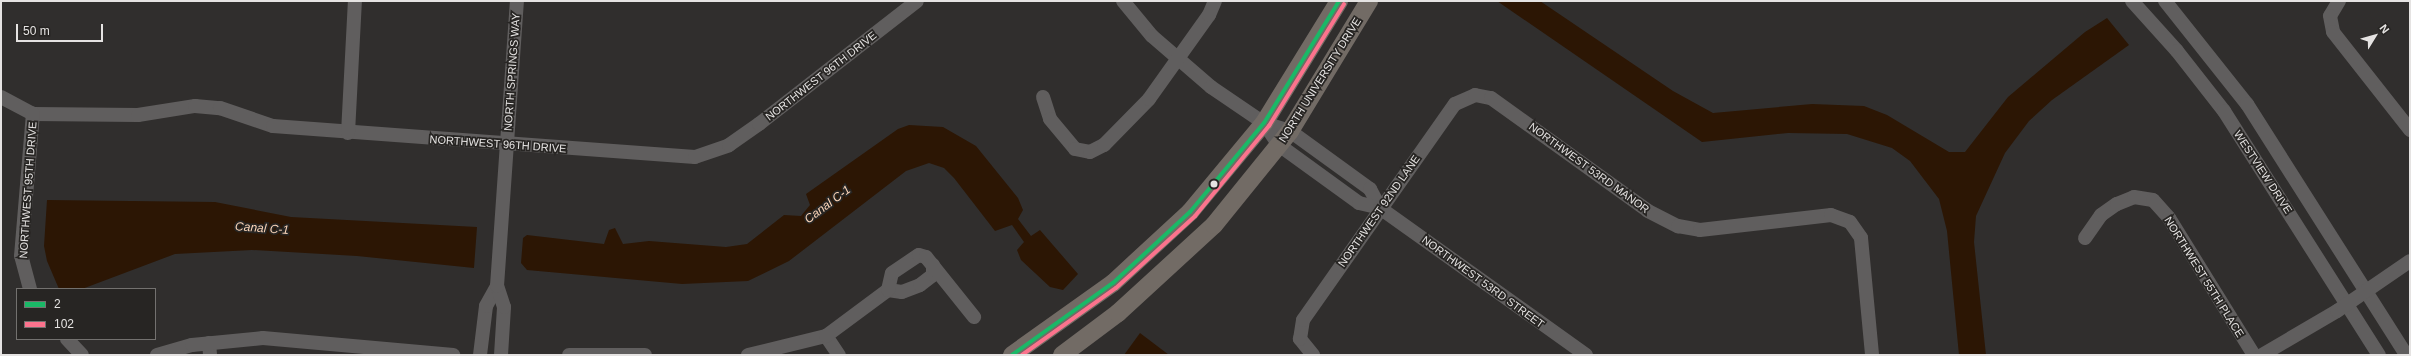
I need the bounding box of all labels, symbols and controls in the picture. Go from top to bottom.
street label: NORTH SPRINGS WAY [501,13,523,131]
street label: NORTH UNIVERSITY DRIVE [1276,15,1364,145]
scale bar [18,16,105,42]
north arrow [2355,16,2395,56]
text: N [2377,22,2392,36]
text: 50 m [23,24,50,38]
street label: NORTHWEST 96TH DRIVE [763,29,879,123]
street label: NORTHWEST 53RD MANOR [1526,120,1652,216]
street label: NORTHWEST 95TH DRIVE [17,121,39,259]
street label: WESTVIEW DRIVE [2231,128,2295,216]
street label: NORTHWEST 96TH DRIVE [429,133,567,155]
street label: NORTHWEST 92ND LANE [1335,152,1423,270]
unlabelled marker [1209,179,1219,189]
water label: Canal C-1 [802,183,854,227]
street label: NORTHWEST 55TH PLACE [2161,214,2247,340]
water label: Canal C-1 [235,220,289,238]
street label: NORTHWEST 53RD STREET [1419,233,1547,331]
legend [16,288,156,340]
text: 2 [54,297,61,311]
text: 102 [54,317,74,331]

